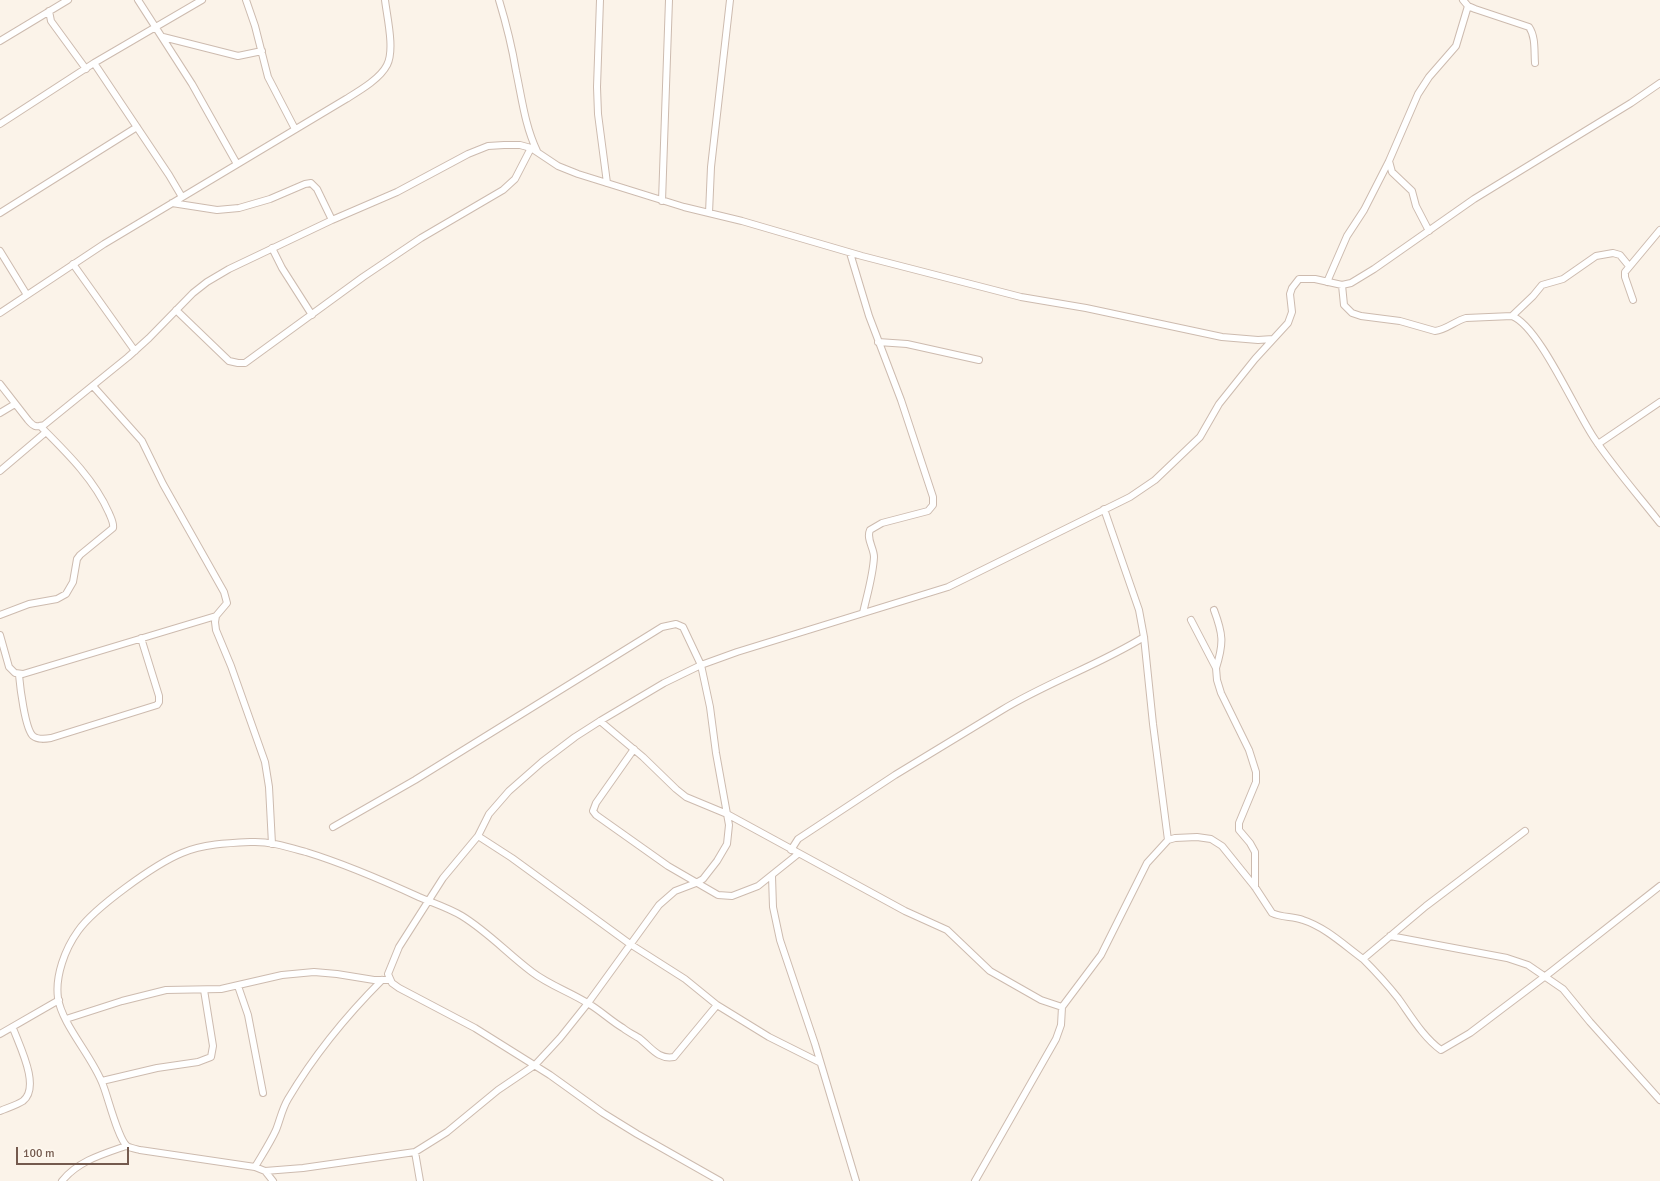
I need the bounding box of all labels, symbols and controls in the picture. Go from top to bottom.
scale bar [18,1139,131,1165]
text: 100 m [23,1146,55,1161]

